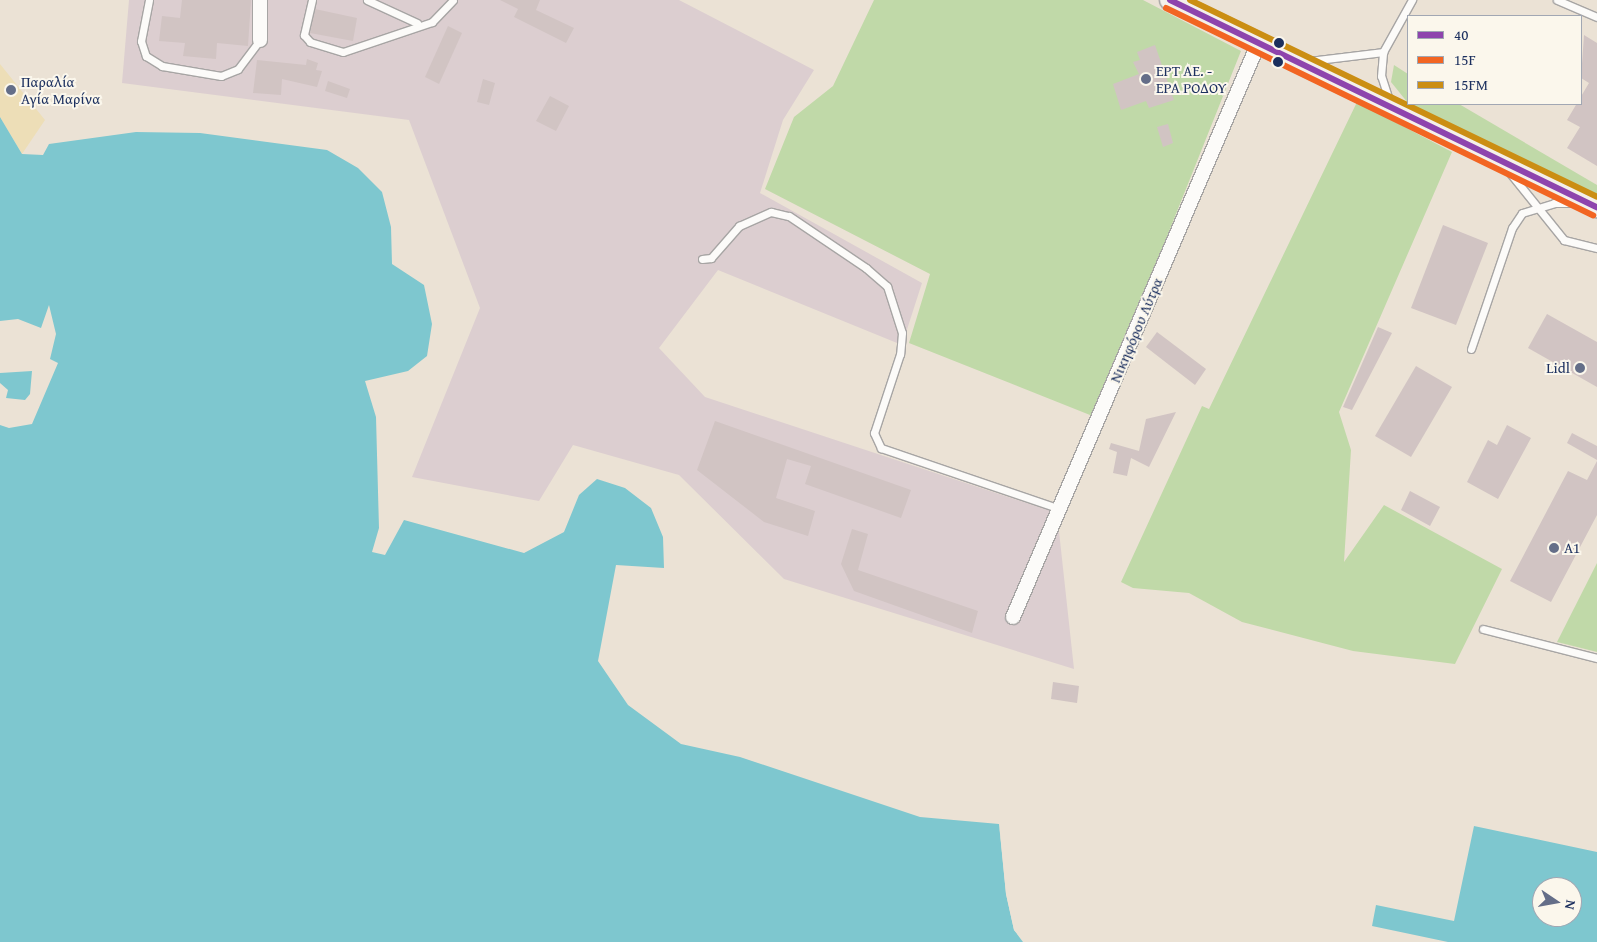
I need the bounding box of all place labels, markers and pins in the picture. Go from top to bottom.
unlabelled marker [1274,38,1284,48]
unlabelled marker [1273,57,1283,67]
place label: ΕΡΤ ΑΕ. - ΕΡΑ ΡΟΔΟΥ [1156,61,1227,96]
place label: Παραλία Αγία Μαρίνα [21,72,100,107]
marker: ΕΡΤ ΑΕ. - ΕΡΑ ΡΟΔΟΥ [1140,73,1152,85]
marker: Παραλία Αγία Μαρίνα [5,84,17,96]
place label: Lidl [1546,359,1570,377]
marker: Lidl [1574,362,1586,374]
place label: A1 [1564,539,1580,557]
marker: A1 [1548,542,1560,554]

